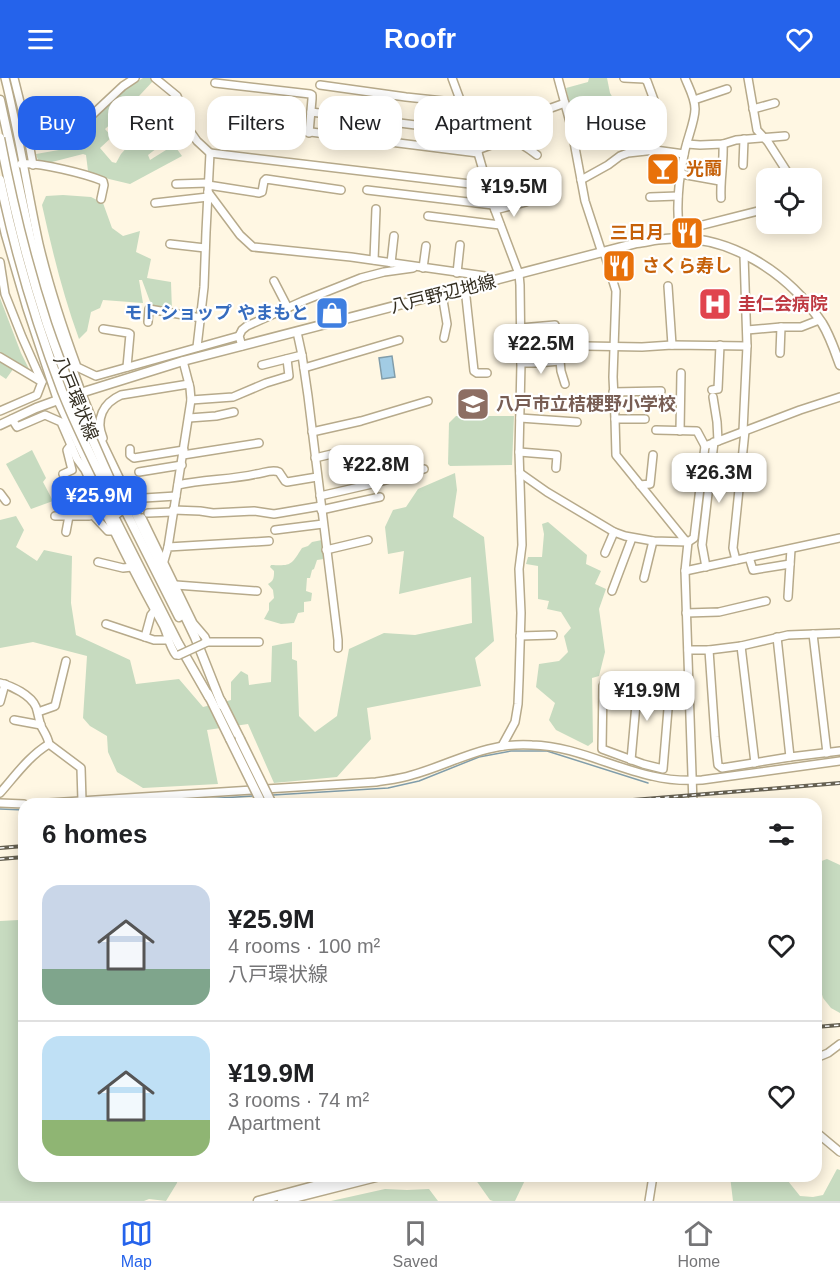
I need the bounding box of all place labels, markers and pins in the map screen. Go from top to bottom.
bar icon: 光蘭 [645,151,681,187]
place label: 光蘭 [686,159,722,179]
pin: ¥19.5M [465,167,563,218]
restaurant icon: 三日月 [669,215,705,251]
place label: 三日月 [610,223,664,243]
restaurant icon: さくら寿し [601,248,637,284]
place label: さくら寿し [642,256,732,276]
hospital icon: 圭仁会病院 [697,286,733,322]
place label: 圭仁会病院 [738,294,828,314]
shop icon: モトショップ やまもと [314,295,350,331]
place label: モトショップ やまもと [124,303,309,323]
pin: ¥22.5M [492,324,590,375]
school or university icon: 八戸市立桔梗野小学校 [455,386,491,422]
place label: 八戸市立桔梗野小学校 [496,394,676,414]
pin: ¥22.8M [327,445,425,496]
pin: ¥26.3M [670,453,768,504]
pin: ¥25.9M [50,476,148,527]
pin: ¥19.9M [598,671,696,722]

